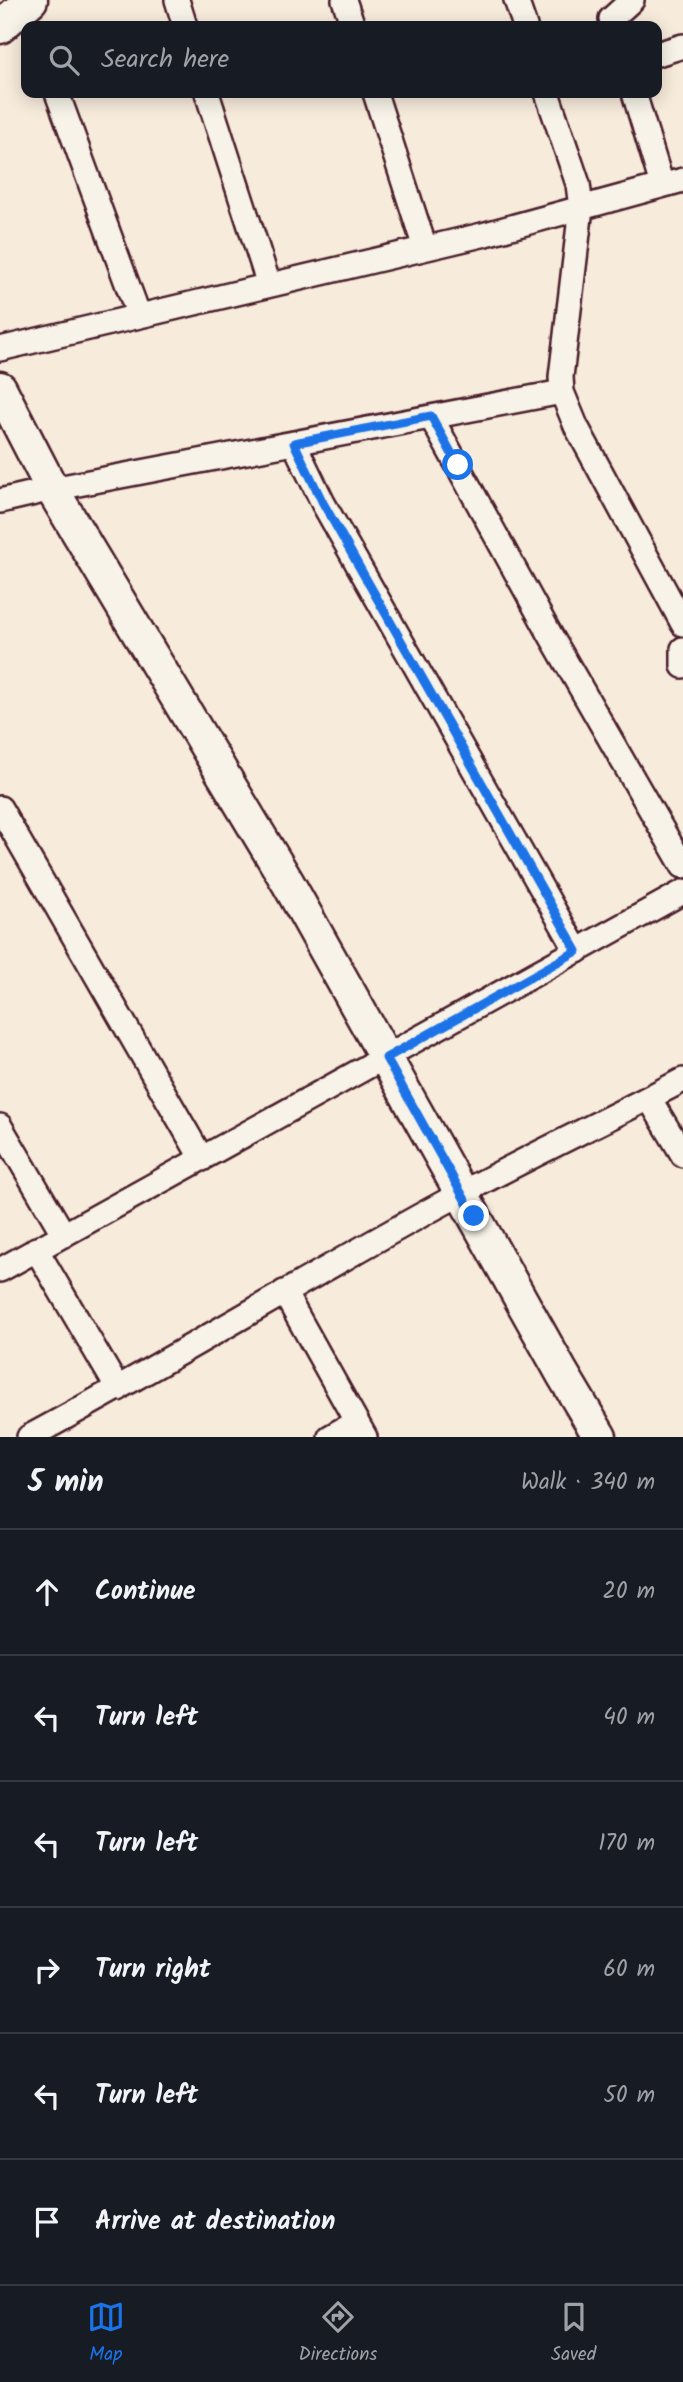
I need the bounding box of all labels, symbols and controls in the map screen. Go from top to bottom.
search box [21,21,662,98]
text: Search here [101,39,229,81]
icon: search [45,41,83,79]
route start [442,449,473,480]
route end [458,1200,489,1231]
text: 5 min [28,1459,104,1507]
text: Walk · 340 m [521,1465,655,1501]
text: Continue [95,1571,196,1613]
icon: ahead [28,1573,66,1611]
text: 20 m [603,1574,655,1610]
text: Turn left [95,1697,198,1739]
icon: left [28,1699,66,1737]
text: 40 m [603,1700,655,1736]
text: Turn left [95,1823,198,1865]
icon: left [28,1825,66,1863]
text: 170 m [598,1826,655,1862]
text: Turn right [95,1949,211,1991]
icon: right [28,1951,66,1989]
text: 60 m [603,1952,655,1988]
text: Turn left [95,2075,198,2117]
icon: left [28,2077,66,2115]
text: 50 m [604,2078,655,2114]
text: Arrive at destination [95,2201,335,2243]
icon: arrive [28,2203,66,2241]
tab: Map [87,2298,125,2370]
tab: Directions [299,2298,377,2370]
tab: Saved [551,2298,596,2370]

